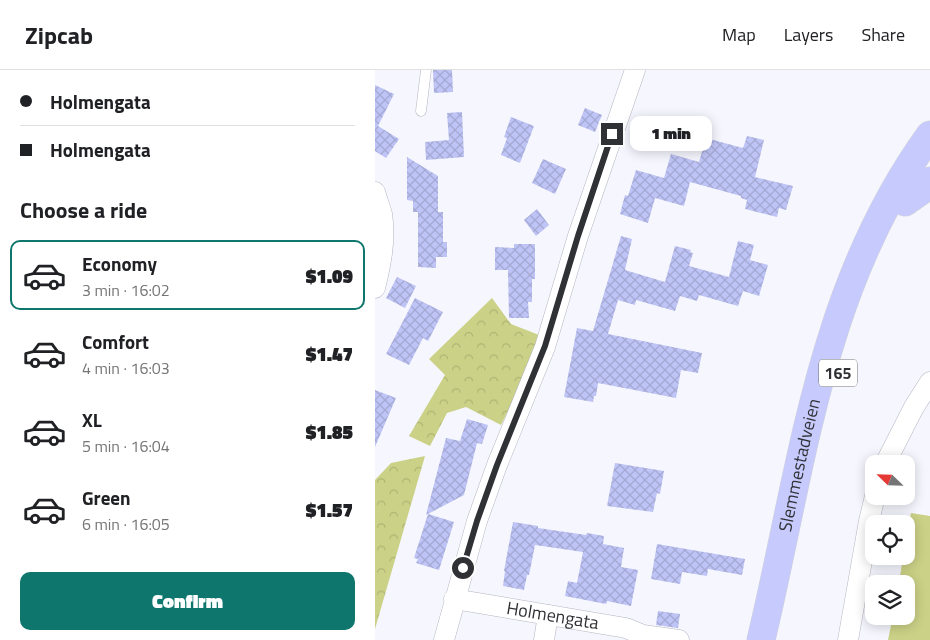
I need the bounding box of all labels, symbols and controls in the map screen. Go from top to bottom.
text: Zipcab [25,17,93,53]
text: Map [722,21,756,48]
text: Layers [784,21,833,48]
text: Share [861,21,905,48]
text: Holmengata [50,87,151,116]
callout: 1 min [629,116,712,152]
text: 1 min [651,121,691,145]
route end [601,123,623,145]
text: Holmengata [50,135,151,164]
text: Choose a ride [20,193,147,227]
text: Economy [82,249,157,278]
icon: car [22,253,67,298]
text: $1.09 [306,261,353,290]
text: 3 min · 16:02 [82,278,170,302]
text: Comfort [82,327,149,356]
icon: car [22,331,67,376]
text: $1.47 [306,339,353,368]
text: 4 min · 16:03 [82,356,170,380]
road number: 165 [819,360,857,386]
street label: Slemmestadveien [771,396,827,534]
text: XL [82,405,102,434]
icon: car [22,409,67,454]
text: $1.85 [306,417,353,446]
text: 5 min · 16:04 [82,434,170,458]
north arrow [865,455,915,505]
map controls [865,455,915,625]
text: Green [82,483,131,512]
icon: car [22,487,67,532]
text: $1.57 [306,495,353,524]
text: 6 min · 16:05 [82,512,170,536]
button: locate [865,515,915,565]
route start [452,557,474,579]
button: Confirm [20,572,355,630]
button: layers [865,575,915,625]
street label: Holmengata [504,594,601,636]

